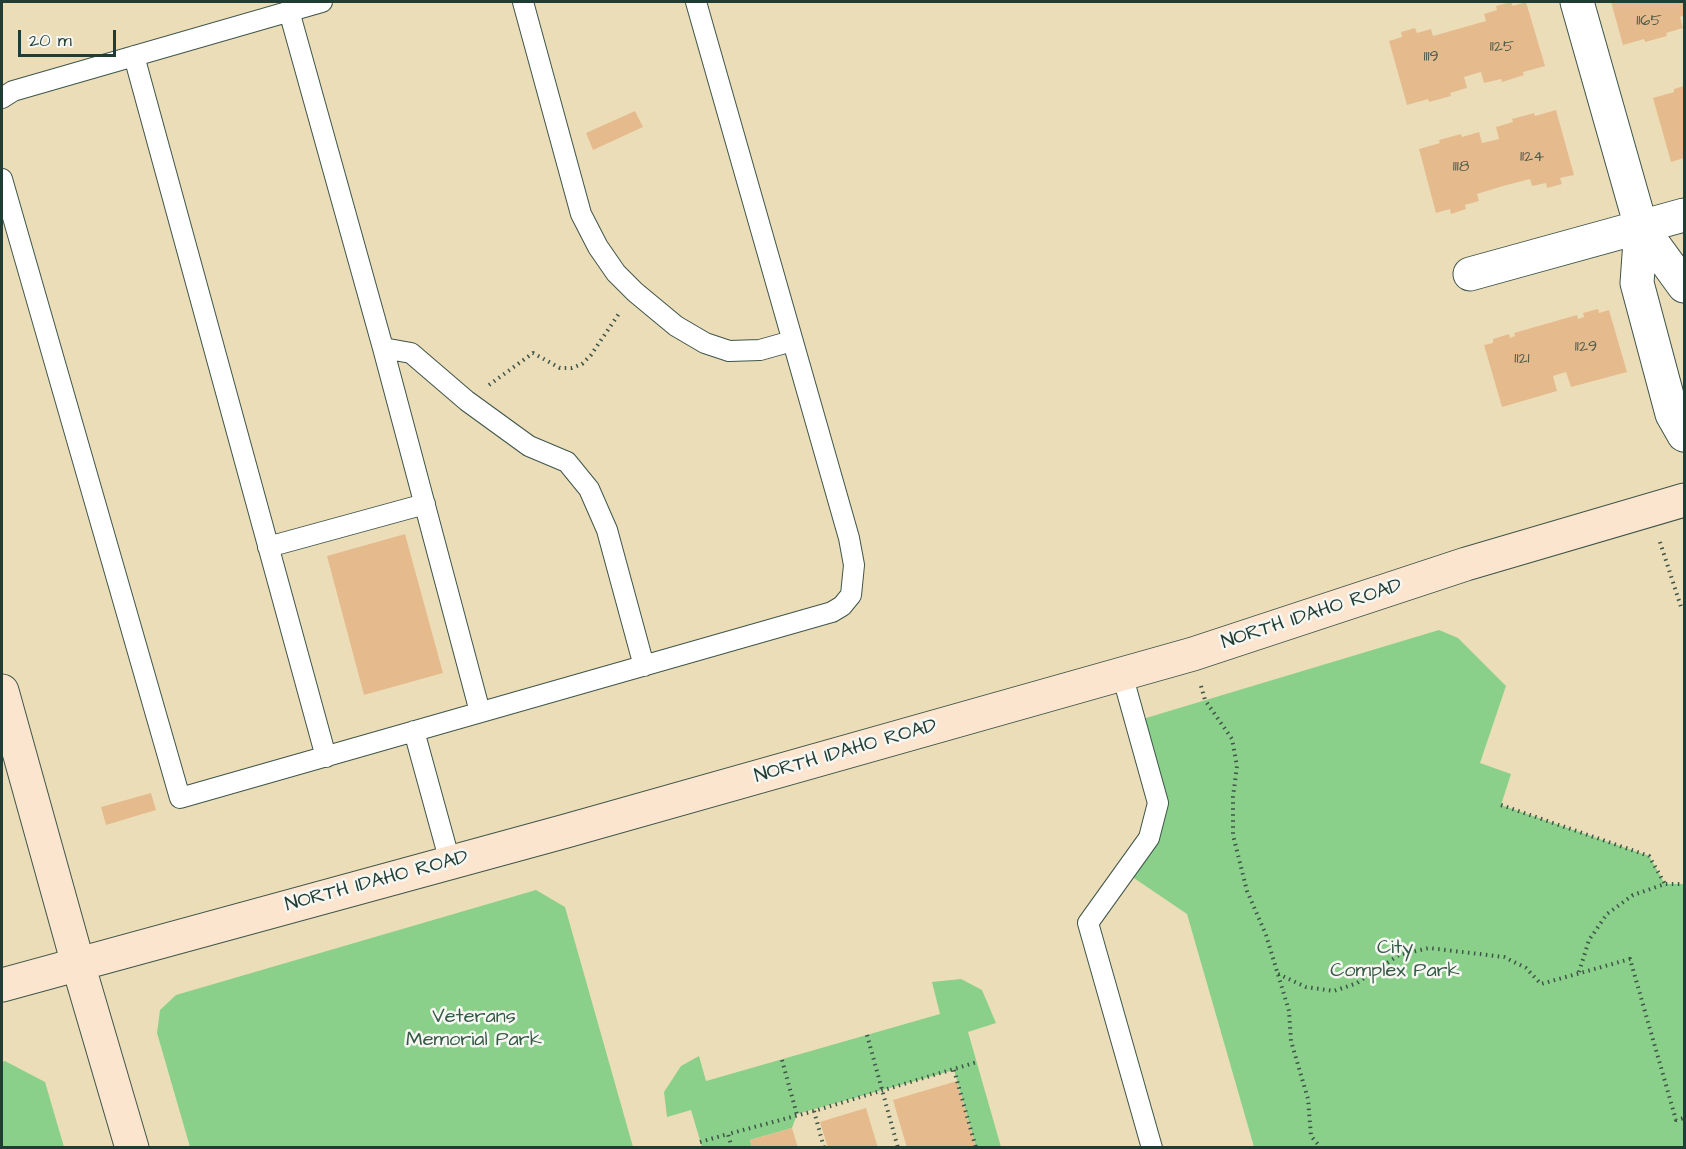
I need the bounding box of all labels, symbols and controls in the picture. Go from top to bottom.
house number: 1165 [1636,12,1662,32]
scale bar [21,18,118,56]
text: 20 m [29,28,72,53]
house number: 1125 [1490,38,1514,58]
house number: 1119 [1423,48,1439,68]
house number: 1124 [1520,148,1544,168]
house number: 1118 [1453,158,1469,178]
house number: 1129 [1575,338,1597,358]
house number: 1121 [1514,350,1530,370]
street label: NORTH IDAHO ROAD [1219,574,1405,656]
street label: NORTH IDAHO ROAD [752,714,940,790]
street label: NORTH IDAHO ROAD [283,846,471,918]
park label: City Complex Park [1330,937,1460,984]
park label: Veterans Memorial Park [406,1006,542,1053]

